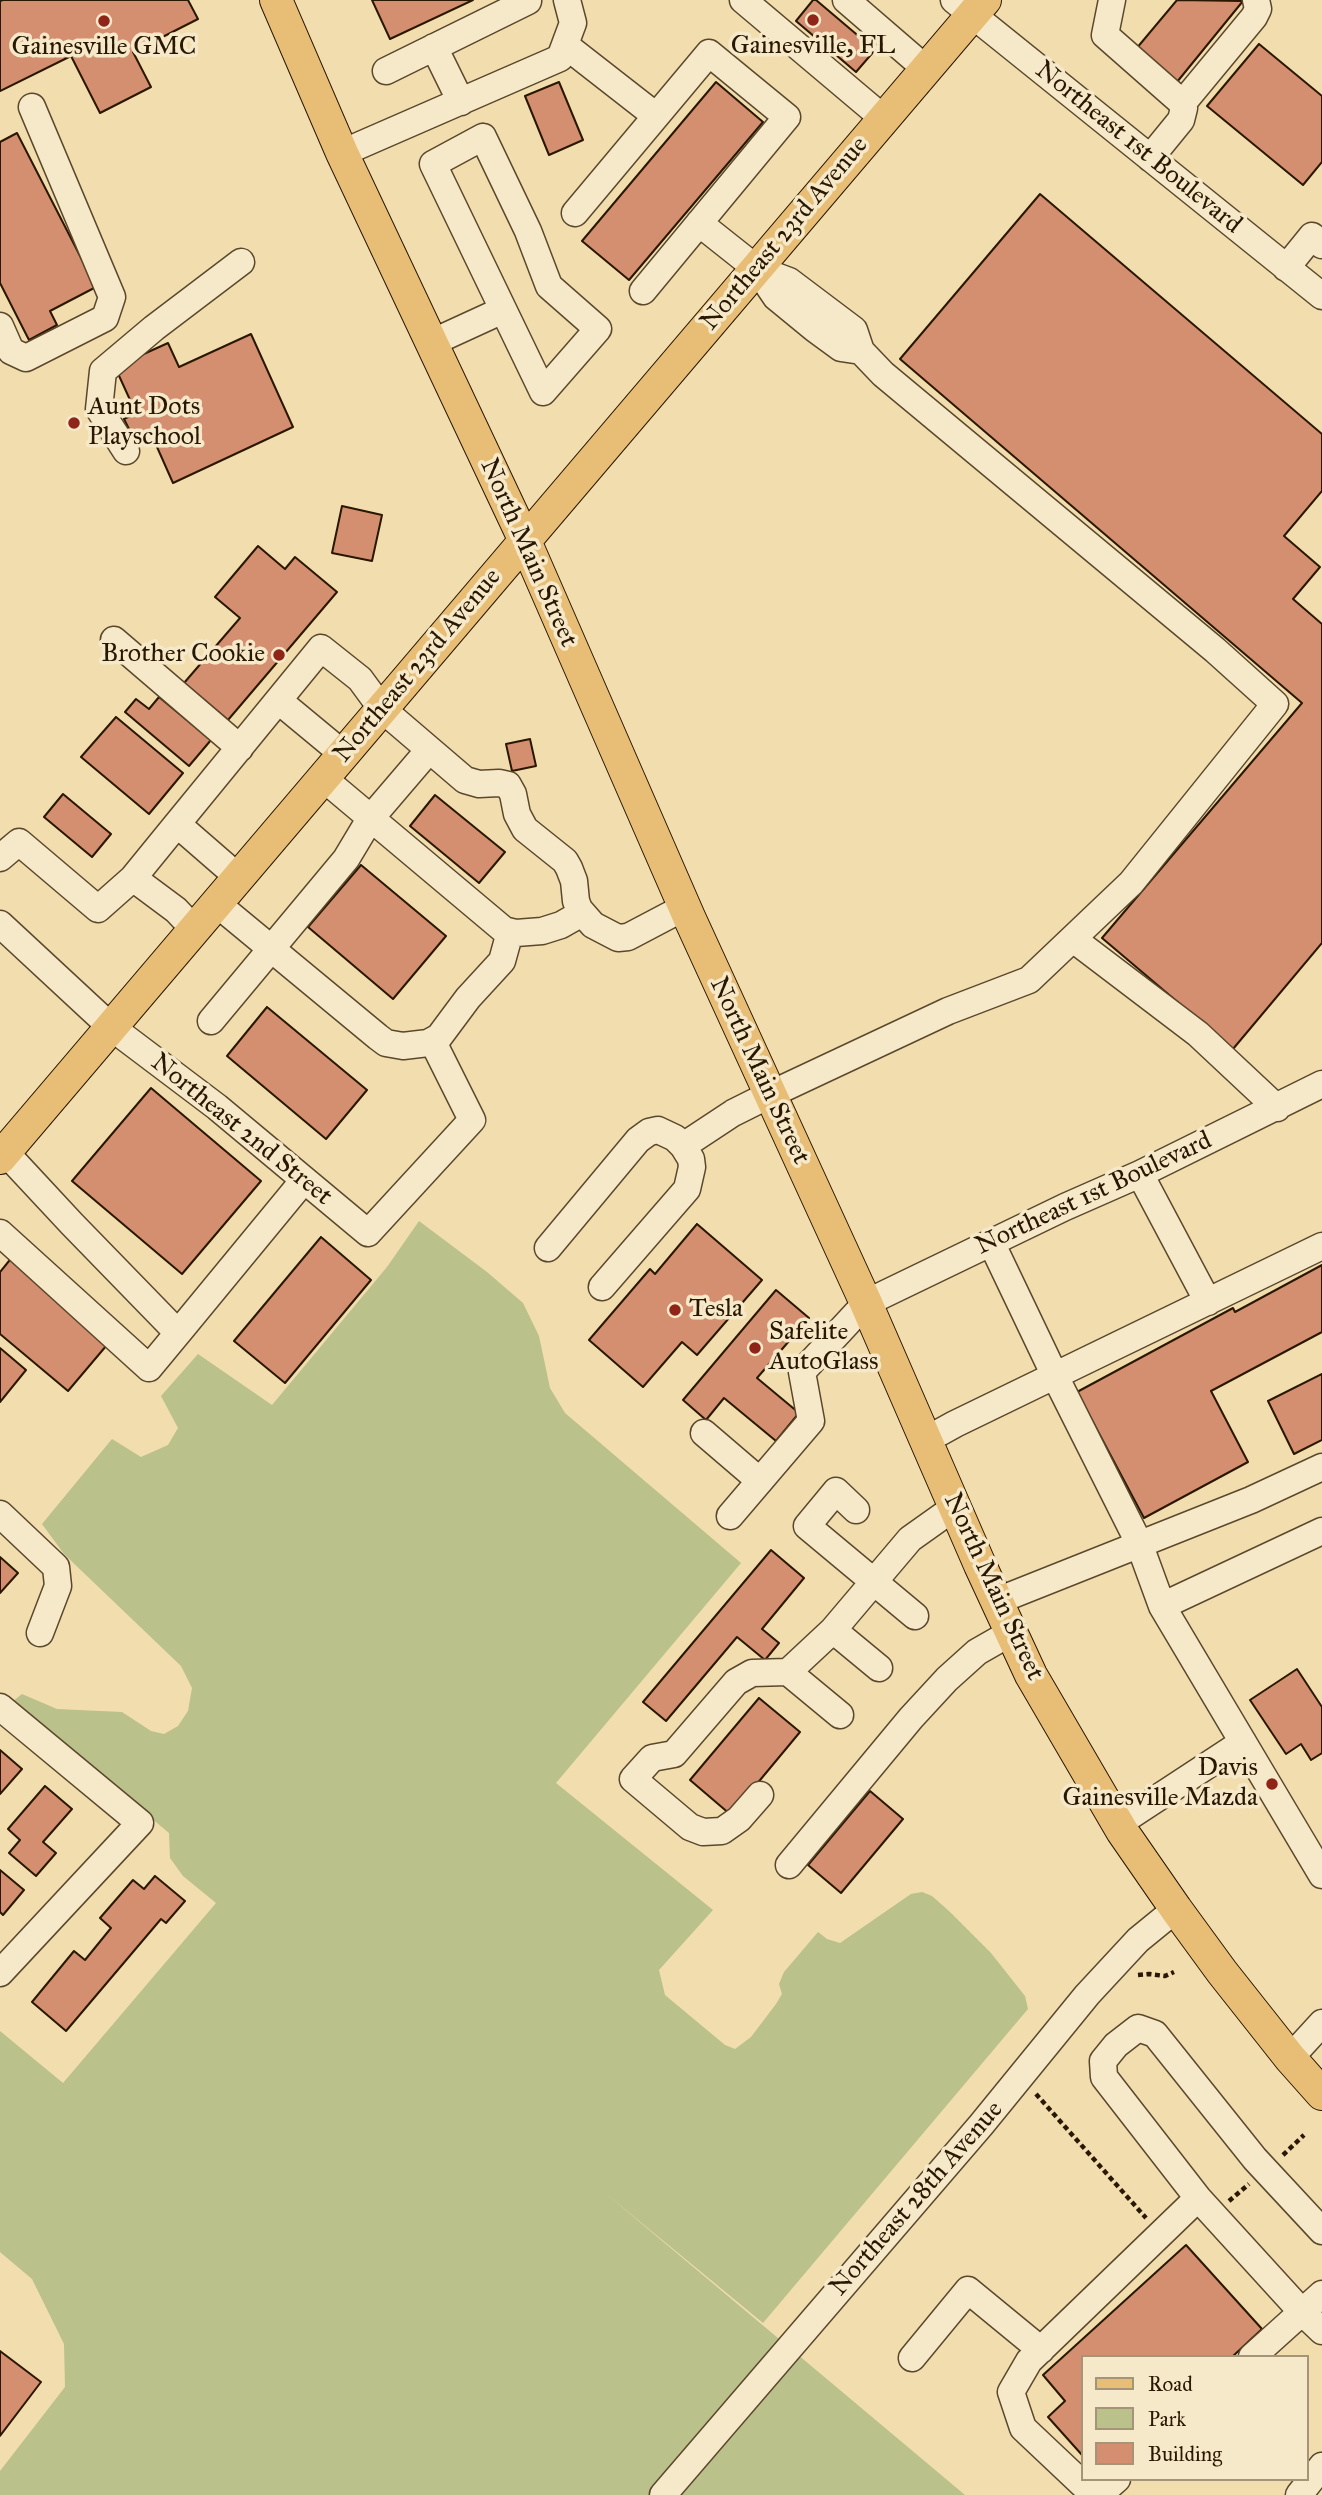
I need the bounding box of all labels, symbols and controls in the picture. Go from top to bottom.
marker: Gainesville, FL [805,12,821,28]
marker: Gainesville GMC [96,13,112,29]
place label: Gainesville, FL [731,31,895,63]
place label: Gainesville GMC [12,32,196,64]
street label: Northeast 1st Boulevard [1028,55,1248,241]
street label: Northeast 23rd Avenue [695,131,875,337]
place label: Aunt Dots Playschool [88,392,201,453]
marker: Aunt Dots Playschool [66,415,82,431]
street label: North Main Street [472,454,584,652]
street label: Northeast 23rd Avenue [328,563,508,769]
place label: Brother Cookie [101,639,265,671]
marker: Brother Cookie [271,647,287,663]
street label: North Main Street [702,972,816,1170]
street label: Northeast 2nd Street [144,1047,338,1213]
street label: Northeast 1st Boulevard [971,1126,1217,1262]
place label: Tesla [689,1294,743,1326]
marker: Tesla [667,1302,683,1318]
place label: Safelite AutoGlass [769,1317,879,1378]
marker: Safelite AutoGlass [747,1340,763,1356]
street label: North Main Street [936,1488,1050,1686]
place label: Davis Gainesville Mazda [1063,1753,1258,1814]
marker: Davis Gainesville Mazda [1264,1776,1280,1792]
street label: Northeast 28th Avenue [824,2095,1010,2303]
legend [1080,2355,1308,2481]
text: Road [1148,2371,1193,2397]
text: Park [1148,2406,1186,2432]
text: Building [1148,2441,1222,2467]

